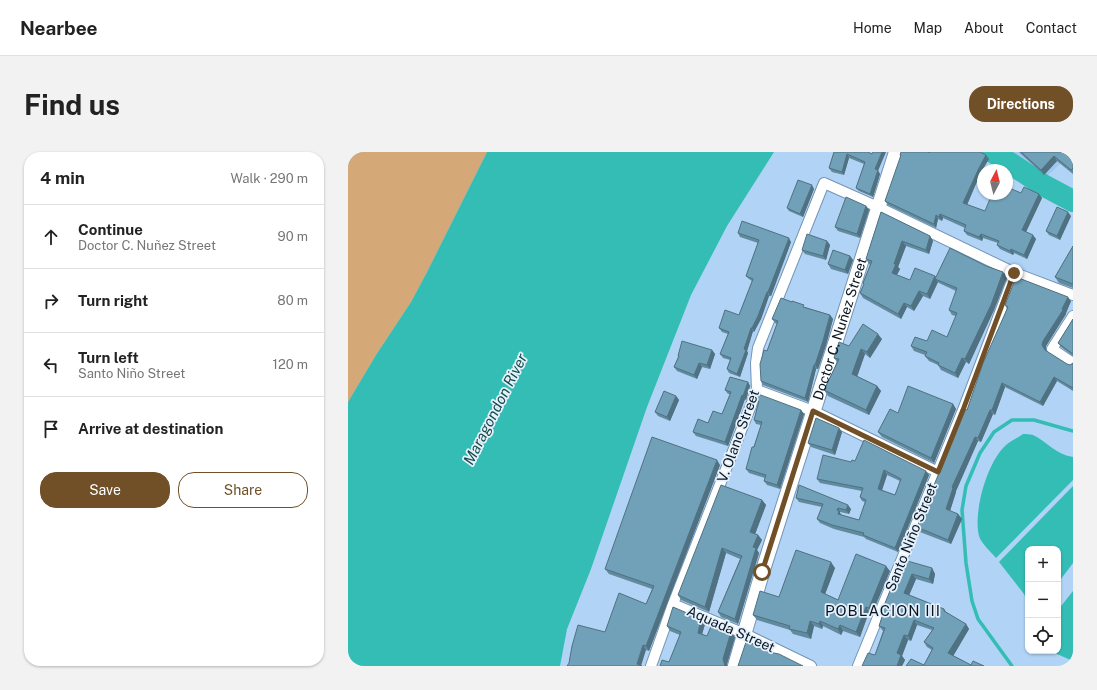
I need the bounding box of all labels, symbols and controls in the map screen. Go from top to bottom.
text: Nearbee [20,17,98,39]
text: Home [853,20,892,36]
text: Map [914,20,942,36]
text: About [964,20,1004,36]
text: Contact [1026,20,1077,36]
button: Directions [969,86,1073,122]
text: Find us [24,88,120,121]
north arrow [977,164,1013,200]
text: 4 min [40,168,85,188]
text: Walk · 290 m [230,171,308,186]
text: Continue [78,221,143,238]
icon: ahead [40,226,62,248]
text: 90 m [278,229,308,244]
text: Doctor C. Nuñez Street [78,238,216,253]
street label: Doctor C. Nuñez Street [810,256,870,402]
route end [1005,264,1023,282]
icon: right [40,290,62,312]
text: Turn right [78,292,148,309]
text: 80 m [277,293,308,308]
text: Turn left [78,349,139,366]
water label: Maragondon River [460,350,530,467]
icon: left [40,354,62,376]
text: 120 m [273,357,308,372]
text: Santo Niño Street [78,366,185,381]
street label: V. Olano Street [714,387,762,485]
icon: arrive [40,418,62,440]
text: Arrive at destination [78,420,223,437]
button: Save [40,472,170,508]
button: Share [178,472,308,508]
street label: Santo Niño Street [882,480,940,594]
map controls [1025,546,1061,654]
button: + [1025,546,1061,582]
route start [753,563,771,581]
button: − [1025,582,1061,618]
district label: POBLACION III [825,602,941,619]
street label: Aquada Street [685,603,777,655]
button: locate [1025,618,1061,654]

